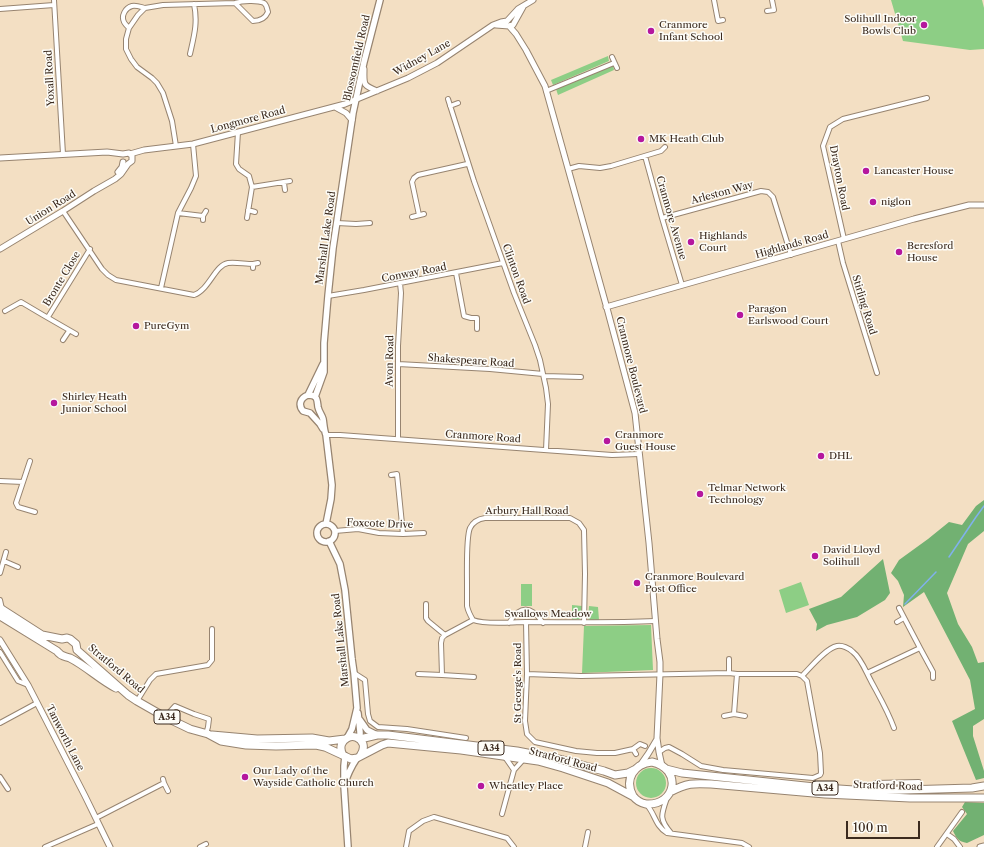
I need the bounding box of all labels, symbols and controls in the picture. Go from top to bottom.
place label: Solihull Indoor Bowls Club [844,13,916,36]
street label: Blossomfield Road [341,14,373,102]
place label: Cranmore Infant School [659,19,723,42]
marker: Solihull Indoor Bowls Club [919,20,929,30]
marker: Cranmore Infant School [646,26,656,36]
street label: Widney Lane [391,37,453,79]
street label: Yoxall Road [43,50,57,106]
street label: Longmore Road [209,104,287,136]
place label: MK Heath Club [649,133,724,145]
marker: MK Heath Club [636,134,646,144]
street label: Drayton Road [827,144,851,212]
place label: Lancaster House [874,165,953,177]
marker: Lancaster House [861,166,871,176]
street label: Cranmore Avenue [653,175,689,261]
street label: Arleston Way [690,179,754,207]
street label: Union Road [24,188,78,228]
street label: Marshall Lake Road [314,191,338,285]
place label: niglon [881,196,911,208]
marker: niglon [868,197,878,207]
street label: Highlands Road [754,229,830,261]
place label: Highlands Court [699,230,747,254]
marker: Highlands Court [686,237,696,247]
place label: Beresford House [907,240,953,264]
street label: Clinton Road [500,242,532,306]
marker: Beresford House [894,247,904,257]
street label: Bronte Close [41,249,83,309]
street label: Conway Road [381,261,447,285]
street label: Stirling Road [849,274,879,336]
place label: Paragon Earlswood Court [748,303,828,326]
marker: Paragon Earlswood Court [735,310,745,320]
street label: Cranmore Boulevard [613,315,649,415]
place label: PureGym [144,320,189,332]
marker: PureGym [131,321,141,331]
street label: Avon Road [384,335,396,387]
street label: Shakespeare Road [427,352,515,370]
place label: Shirley Heath Junior School [62,391,127,414]
marker: Shirley Heath Junior School [49,398,59,408]
street label: Cranmore Road [445,428,521,446]
place label: Cranmore Guest House [615,429,676,452]
marker: Cranmore Guest House [602,436,612,446]
place label: DHL [829,450,852,462]
marker: DHL [816,451,826,461]
place label: Telmar Network Technology [708,482,786,506]
marker: Telmar Network Technology [695,489,705,499]
street label: Arbury Hall Road [485,505,569,517]
street label: Foxcote Drive [346,517,414,531]
place label: David Lloyd Solihull [823,544,880,568]
marker: David Lloyd Solihull [810,551,820,561]
place label: Cranmore Boulevard Post Office [645,571,744,594]
marker: Cranmore Boulevard Post Office [632,578,642,588]
street label: Marshall Lake Road [330,593,352,687]
street label: Swallows Meadow [504,608,592,620]
street label: Stratford Road [85,642,147,696]
street label: St George's Road [512,643,524,723]
street label: Tanworth Lane [43,703,87,773]
road number: A34 [154,710,180,724]
road number: A34 [478,741,504,755]
street label: Stratford Road [528,745,598,775]
place label: Our Lady of the Wayside Catholic Church [253,765,374,788]
marker: Our Lady of the Wayside Catholic Church [240,772,250,782]
street label: Stratford Road [853,779,923,793]
place label: Wheatley Place [489,780,563,792]
marker: Wheatley Place [476,781,486,791]
road number: A34 [812,781,838,795]
scale bar [848,813,922,839]
text: 100 m [853,820,888,835]

